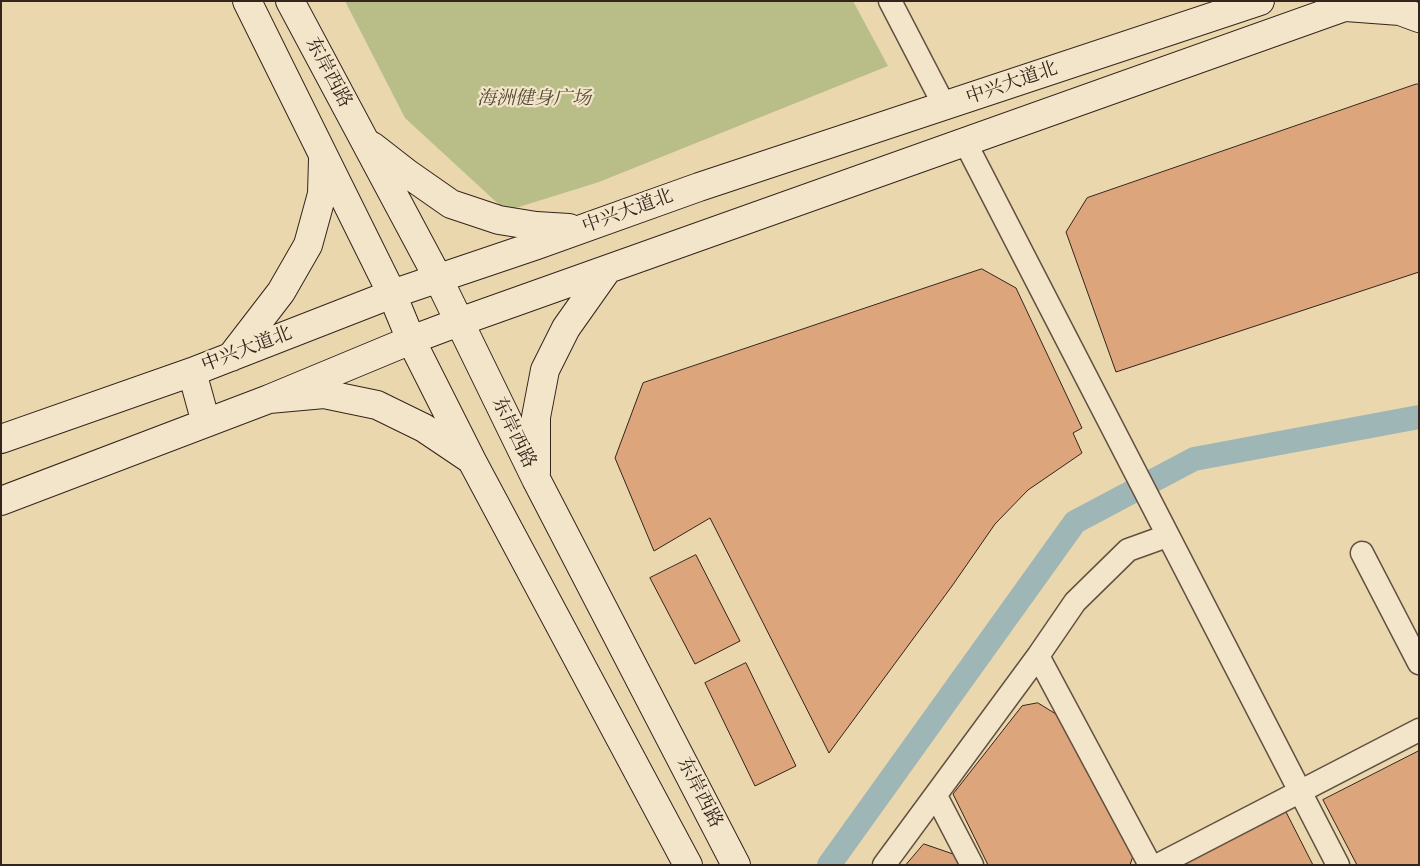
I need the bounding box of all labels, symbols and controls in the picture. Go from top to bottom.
street label: 东岸西路 [300,34,356,112]
street label: 中兴大道北 [963,58,1061,110]
park label: 海洲健身广场 [477,89,591,111]
street label: 中兴大道北 [579,185,677,239]
street label: 中兴大道北 [199,322,295,378]
street label: 东岸西路 [486,394,540,472]
street label: 东岸西路 [672,754,726,832]

